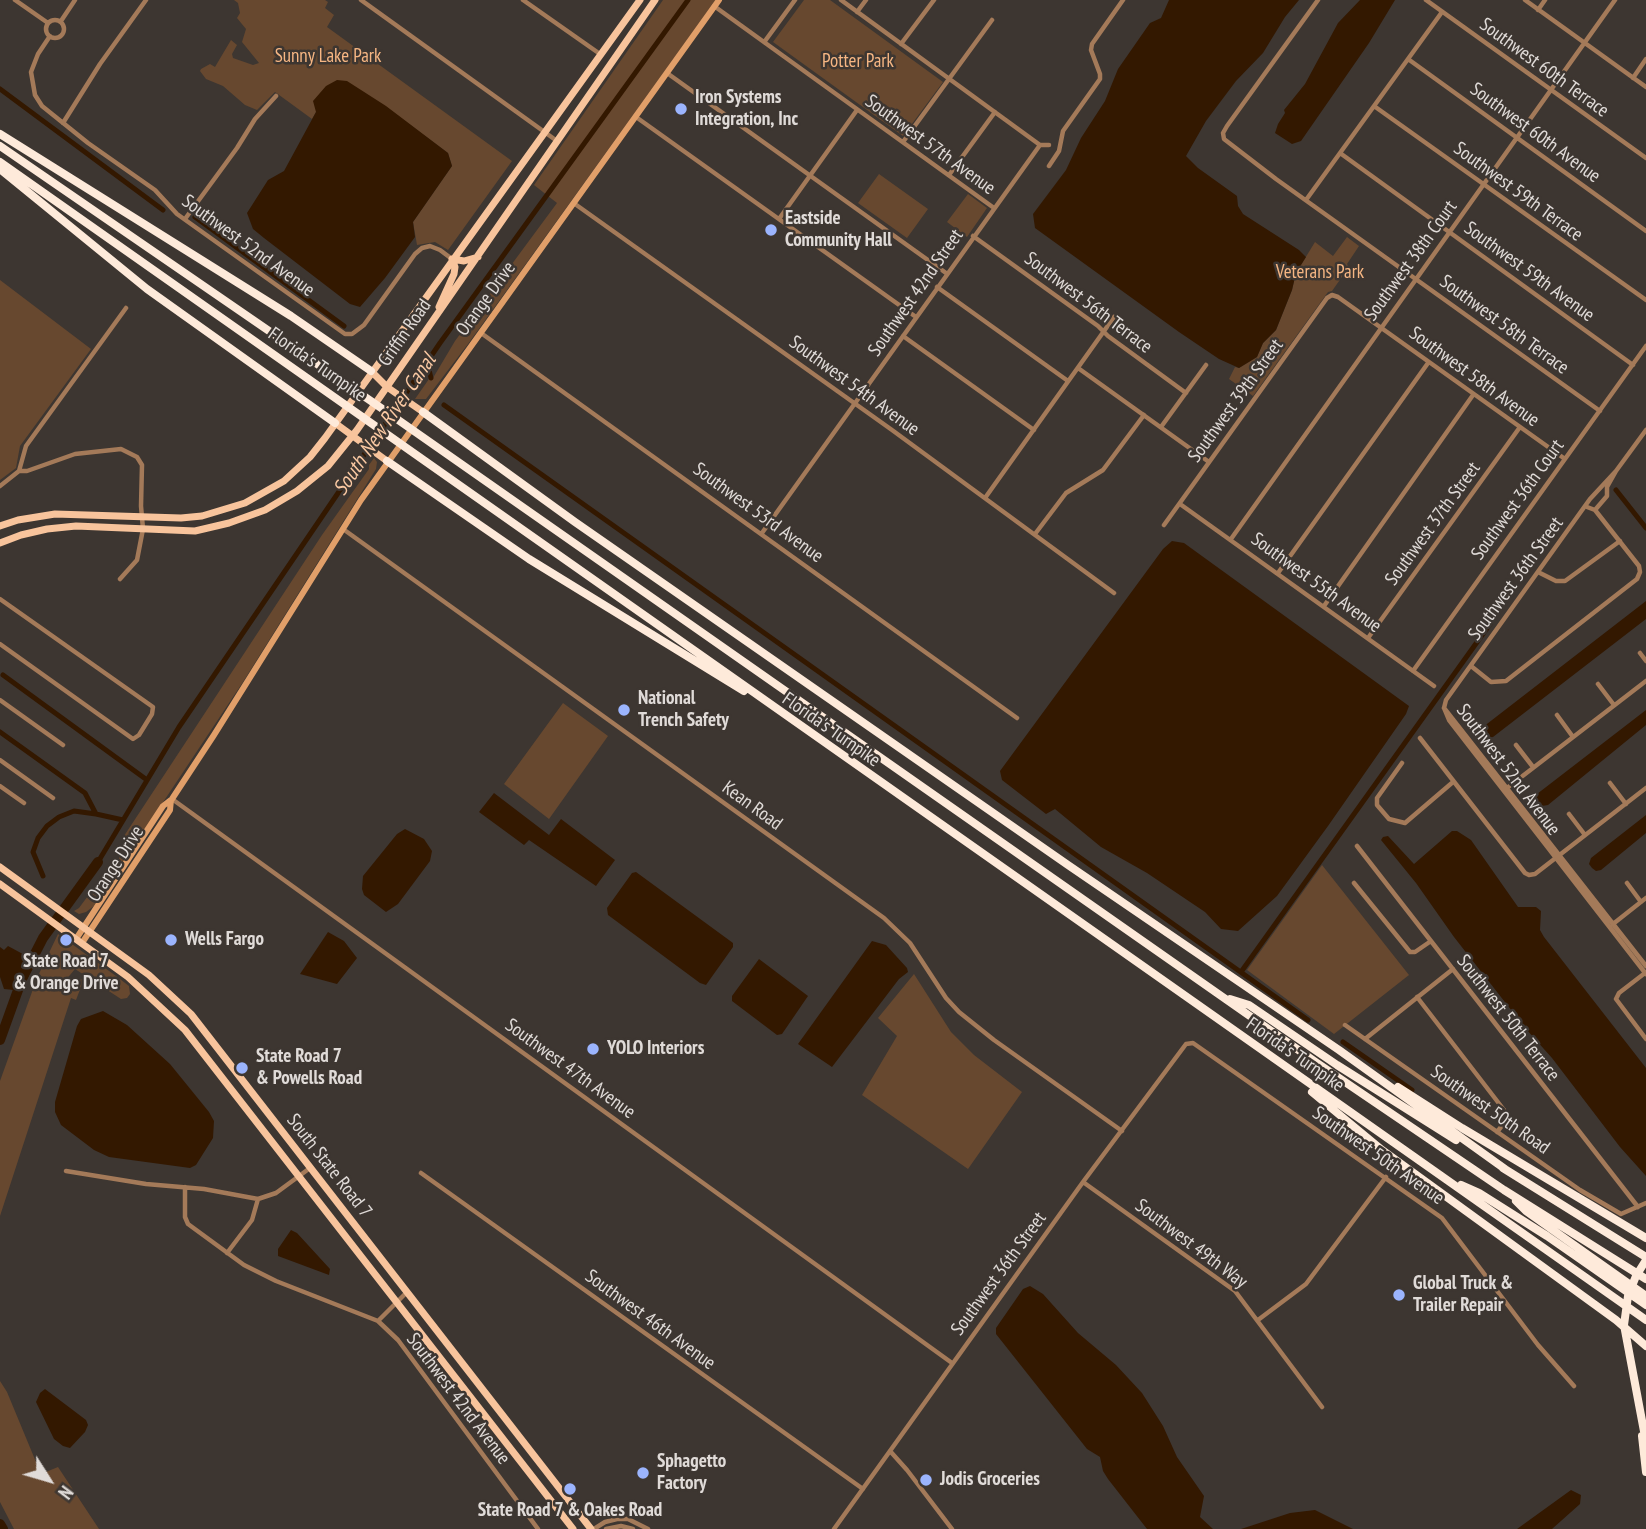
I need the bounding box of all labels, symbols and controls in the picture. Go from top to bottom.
street label: Southwest 60th Terrace [1475,13,1613,123]
park label: Sunny Lake Park [275,46,381,68]
park label: Potter Park [822,51,894,73]
street label: Southwest 60th Avenue [1465,78,1605,188]
place label: Iron Systems Integration, Inc [695,87,798,131]
street label: Southwest 57th Avenue [860,90,1000,200]
marker: Iron Systems Integration, Inc [673,101,689,117]
street label: Southwest 59th Terrace [1449,137,1587,247]
street label: Southwest 52nd Avenue [177,190,319,302]
street label: Southwest 38th Court [1360,196,1462,326]
place label: Eastside Community Hall [785,208,892,252]
street label: Southwest 59th Avenue [1459,217,1599,327]
marker: Eastside Community Hall [763,222,779,238]
street label: Southwest 42nd Street [864,225,968,361]
street label: Southwest 56th Terrace [1020,248,1156,358]
street label: Orange Drive [451,257,521,341]
park label: Veterans Park [1276,262,1364,284]
street label: Southwest 58th Terrace [1435,270,1573,380]
street label: Griffin Road [374,295,436,371]
street label: Southwest 58th Avenue [1404,322,1544,432]
street label: Florida's Turnpike [264,323,370,407]
street label: Southwest 54th Avenue [784,331,924,441]
street label: Southwest 39th Street [1184,335,1288,467]
water label: South New River Canal [328,349,442,501]
street label: Southwest 36th Court [1467,435,1569,565]
street label: Southwest 53rd Avenue [688,458,828,568]
street label: Southwest 37th Street [1381,458,1485,590]
street label: Southwest 36th Street [1464,513,1568,645]
street label: Southwest 55th Avenue [1246,528,1386,638]
place label: National Trench Safety [638,688,729,732]
street label: Florida's Turnpike [778,688,884,772]
street label: Southwest 52nd Avenue [1451,700,1565,840]
marker: National Trench Safety [616,702,632,718]
street label: Kean Road [717,777,787,835]
street label: Orange Drive [83,822,149,906]
place label: Wells Fargo [185,929,264,951]
marker: State Road 7 & Orange Drive [58,932,74,948]
marker: Wells Fargo [163,932,179,948]
street label: Southwest 50th Terrace [1452,950,1564,1086]
place label: State Road 7 & Orange Drive [13,951,119,995]
street label: Florida's Turnpike [1242,1013,1348,1097]
street label: Southwest 47th Avenue [500,1014,640,1124]
place label: YOLO Interiors [607,1038,704,1060]
marker: YOLO Interiors [585,1041,601,1057]
place label: State Road 7 & Powells Road [256,1046,362,1090]
marker: State Road 7 & Powells Road [234,1060,250,1076]
street label: Southwest 50th Road [1426,1061,1554,1159]
street label: Southwest 50th Avenue [1308,1102,1448,1210]
street label: South State Road 7 [282,1110,376,1222]
street label: Southwest 49th Way [1131,1194,1251,1294]
street label: Southwest 36th Street [947,1208,1051,1340]
street label: Southwest 46th Avenue [580,1265,720,1375]
place label: Global Truck & Trailer Repair [1413,1273,1513,1317]
marker: Global Truck & Trailer Repair [1391,1287,1407,1303]
street label: Southwest 42nd Avenue [401,1329,515,1469]
north arrow [14,1445,84,1515]
place label: Sphagetto Factory [657,1451,726,1495]
marker: Sphagetto Factory [635,1465,651,1481]
place label: Jodis Groceries [940,1469,1040,1491]
marker: Jodis Groceries [918,1472,934,1488]
text: N [53,1481,78,1504]
marker: State Road 7 & Oakes Road [562,1481,578,1497]
place label: State Road 7 & Oakes Road [478,1500,662,1522]

